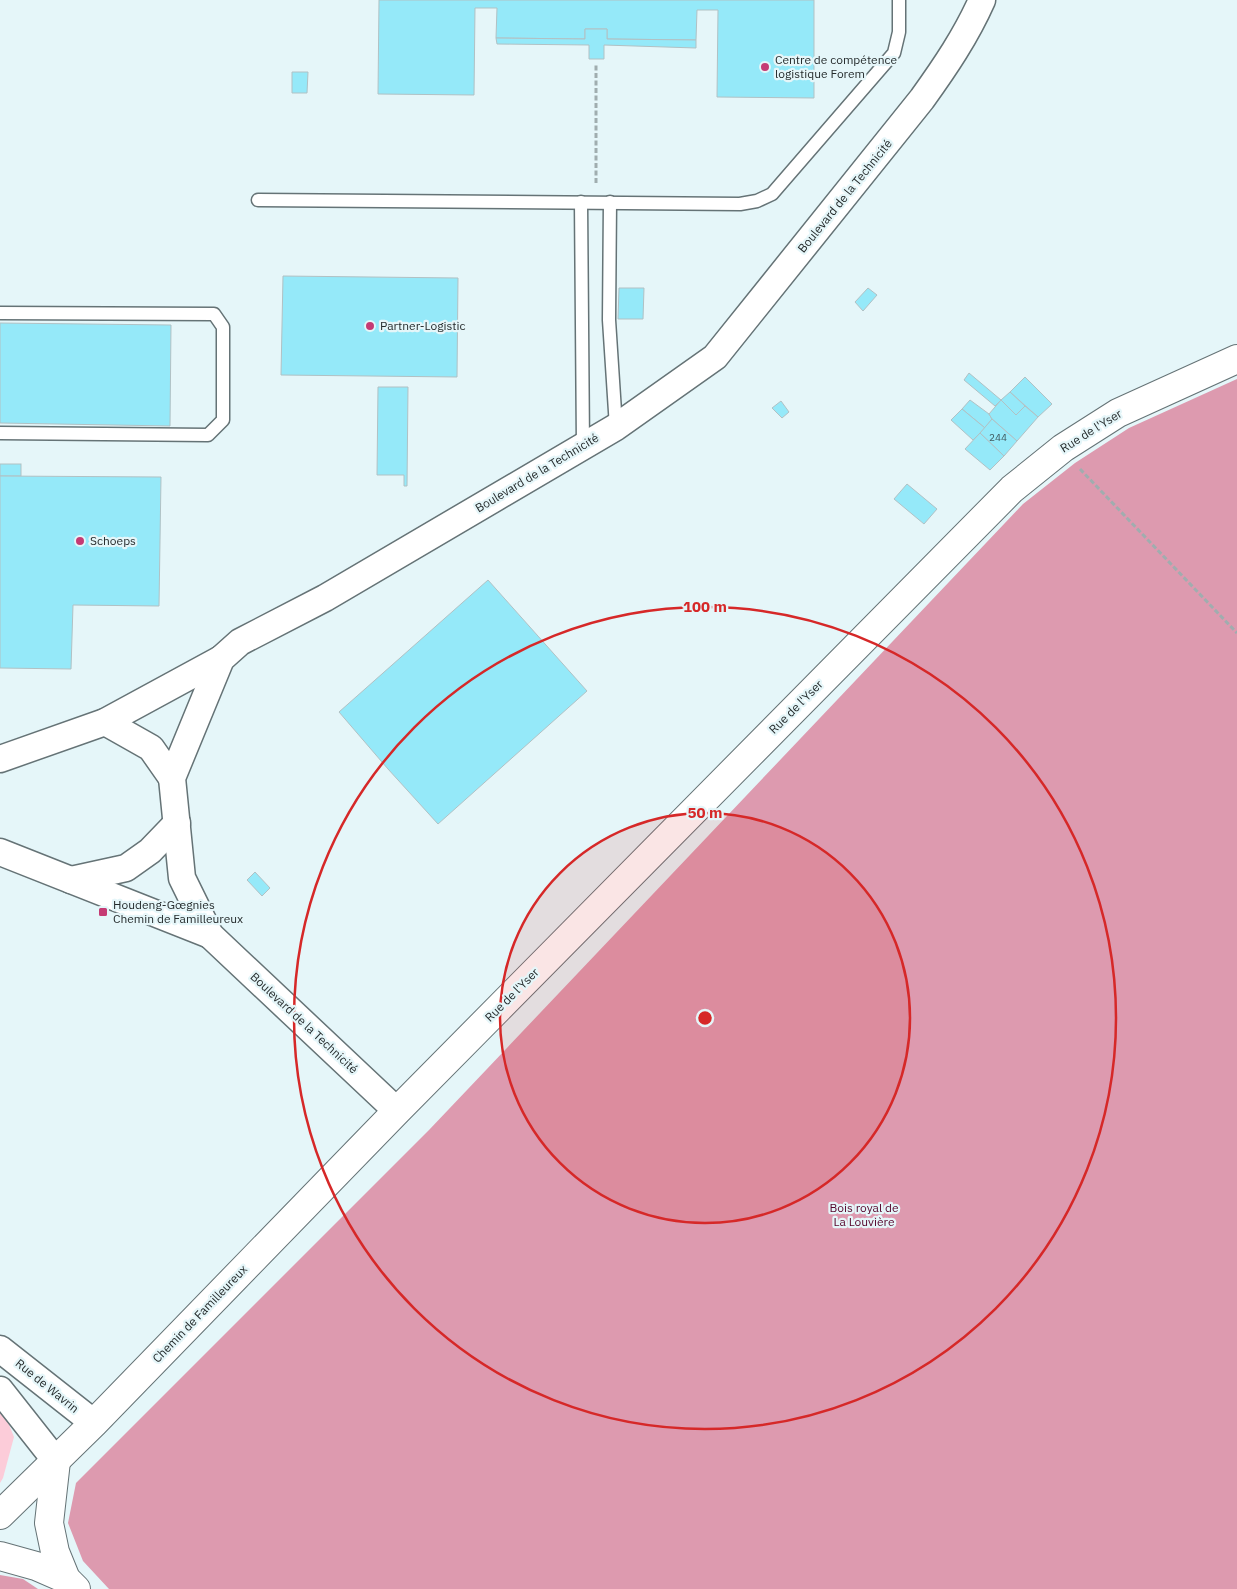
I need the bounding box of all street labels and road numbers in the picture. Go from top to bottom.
street label: Boulevard de la Technicité [794,136,895,255]
street label: Rue de l'Yser [1057,405,1125,456]
street label: Boulevard de la Technicité [472,430,602,515]
street label: Rue de l'Yser [766,676,826,737]
street label: Rue de l'Yser [482,964,542,1025]
street label: Boulevard de la Technicité [247,969,361,1077]
street label: Chemin de Familleureux [149,1262,250,1366]
street label: Rue de Wavrin [13,1355,82,1416]

